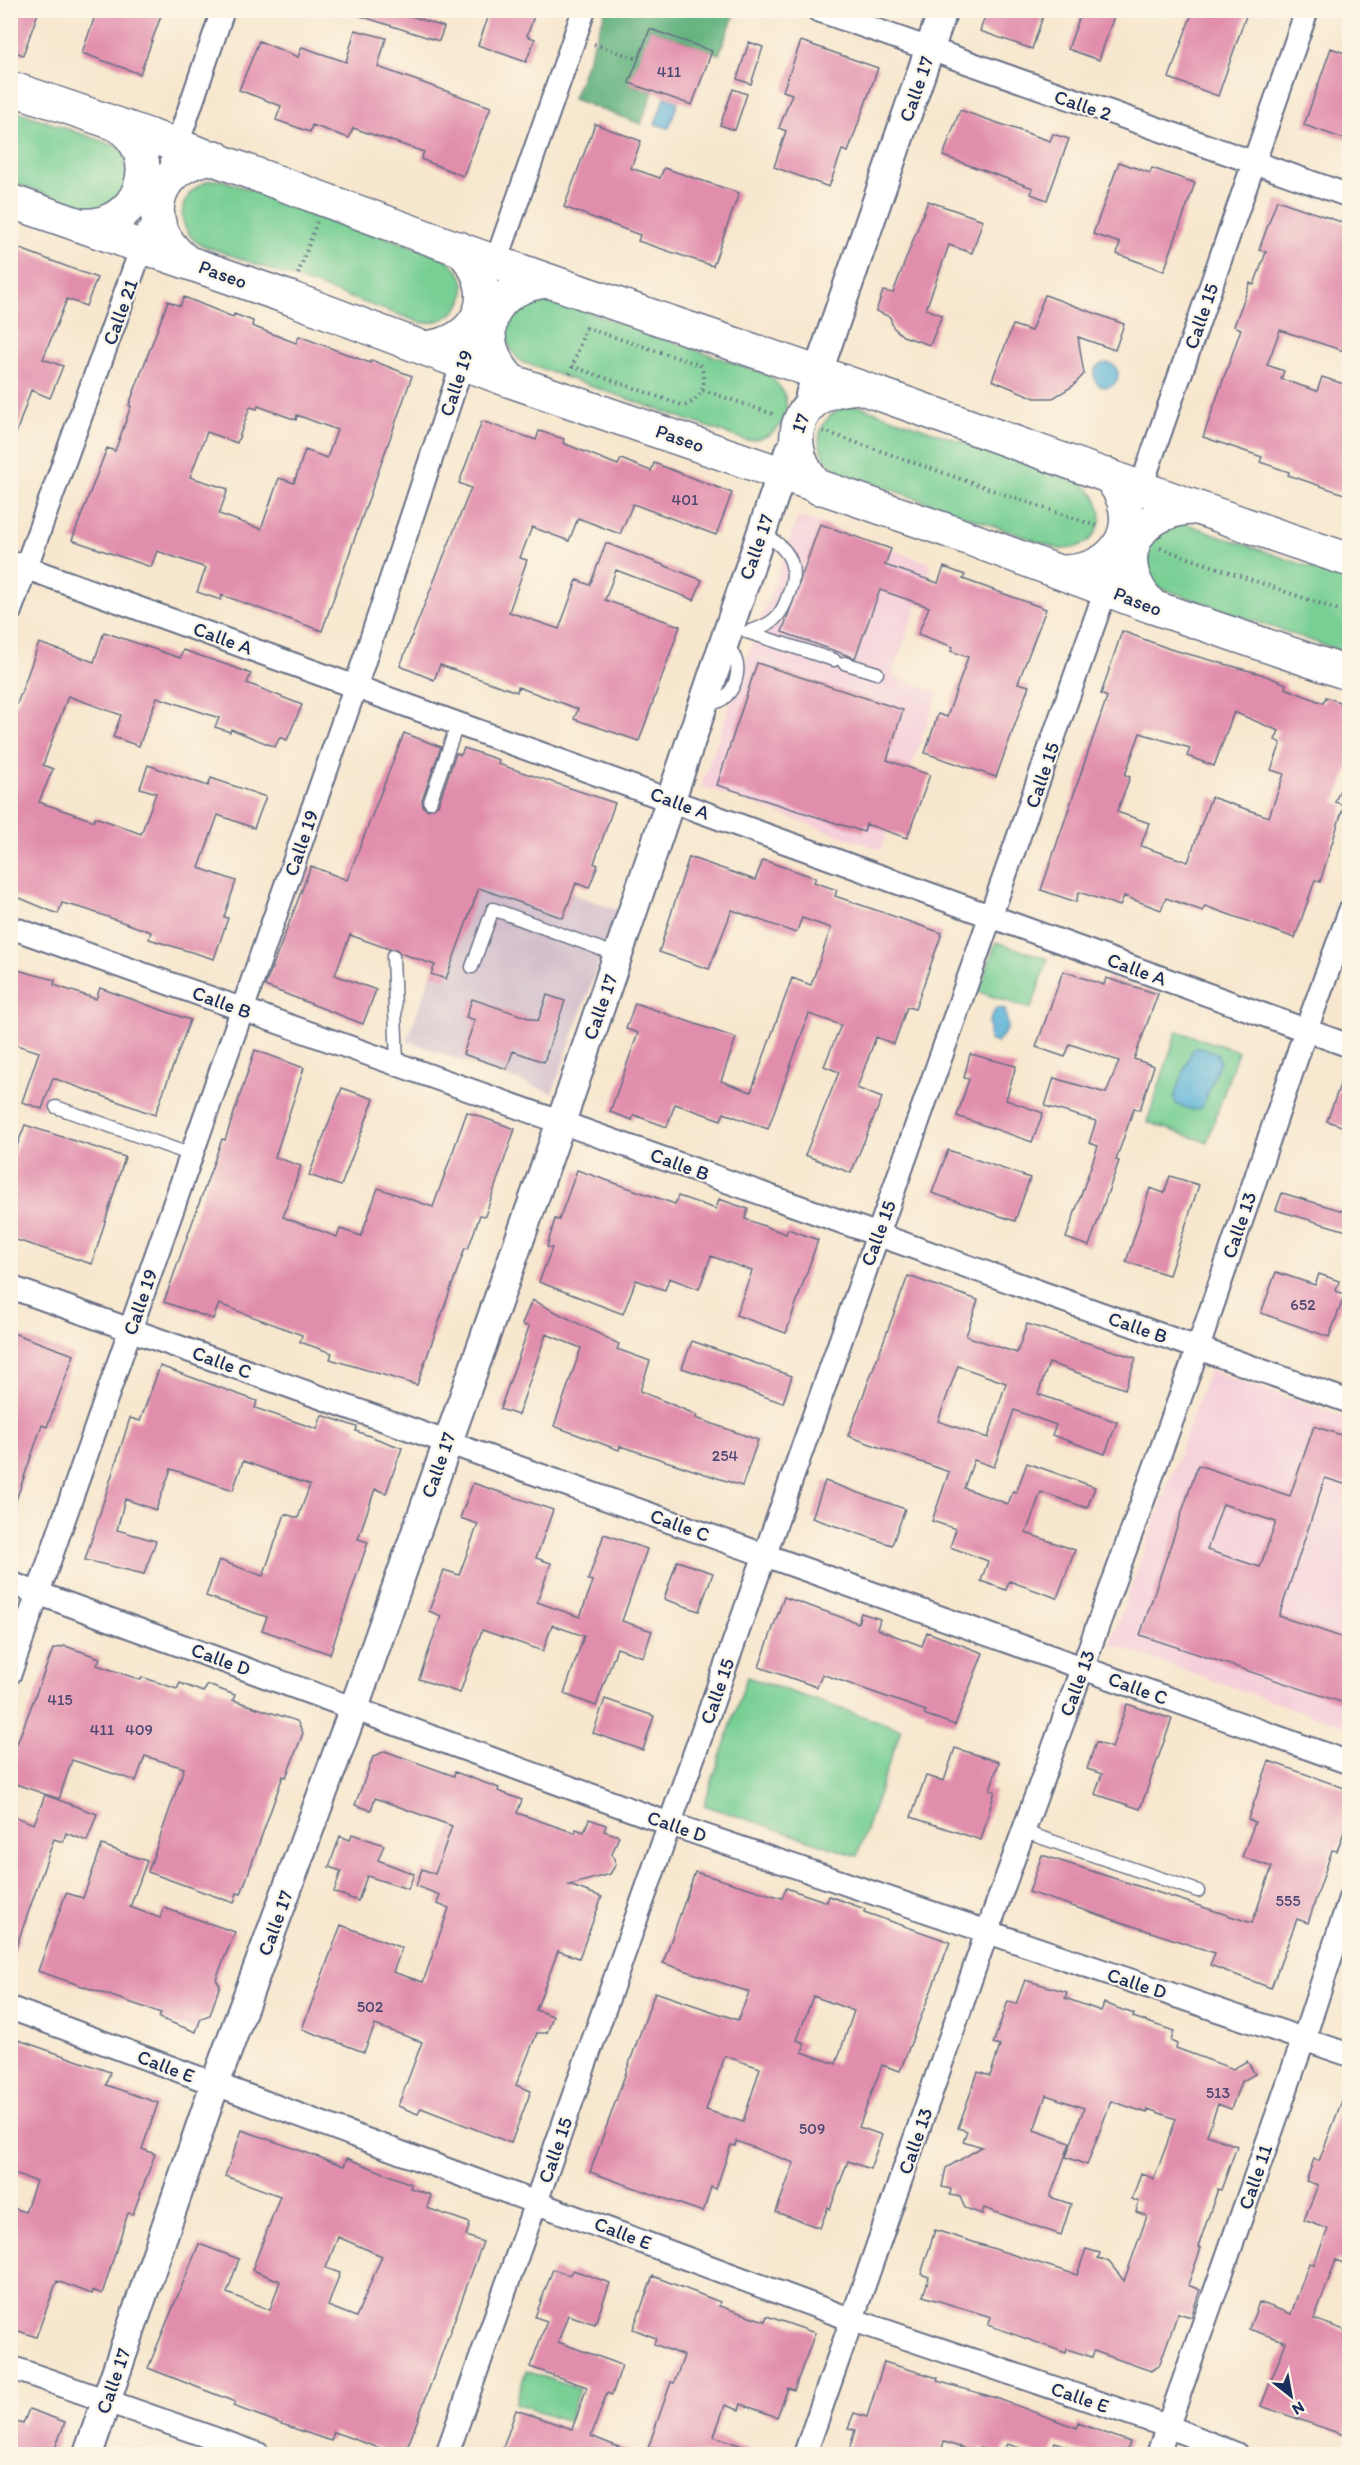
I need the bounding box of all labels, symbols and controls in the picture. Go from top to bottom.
street label: Calle 17 [894,53,938,125]
house number: 411 [657,62,682,81]
street label: Calle 2 [1051,84,1115,126]
street label: Paseo [196,254,250,294]
street label: Calle 21 [97,276,143,348]
street label: Calle 15 [1179,280,1223,352]
street label: Calle 19 [434,347,478,419]
street label: 17 [785,410,815,436]
street label: Paseo [653,419,707,457]
house number: 401 [672,490,699,509]
street label: Calle 17 [734,511,778,583]
street label: Paseo [1110,581,1166,621]
street label: Calle A [190,616,256,660]
street label: Calle 15 [1020,739,1064,811]
street label: Calle A [647,781,713,825]
street label: Calle 19 [279,807,323,879]
street label: Calle A [1104,947,1170,991]
street label: Calle 17 [578,971,622,1043]
street label: Calle B [189,980,255,1024]
street label: Calle B [647,1142,713,1186]
street label: Calle 13 [1216,1188,1262,1261]
street label: Calle 15 [855,1197,901,1269]
street label: Calle 19 [118,1266,162,1338]
house number: 652 [1290,1295,1316,1314]
street label: Calle B [1105,1306,1171,1348]
street label: Calle C [189,1340,255,1384]
street label: Calle 17 [416,1429,460,1501]
house number: 254 [712,1446,739,1465]
street label: Calle C [647,1503,713,1547]
street label: Calle D [188,1637,254,1681]
street label: Calle 13 [1054,1646,1100,1719]
street label: Calle 15 [695,1655,739,1727]
street label: Calle C [1105,1666,1171,1710]
house number: 415 [47,1690,73,1709]
house number: 411 [90,1720,115,1739]
house number: 409 [125,1720,153,1739]
street label: Calle D [644,1805,710,1847]
street label: Calle 17 [252,1887,298,1959]
house number: 555 [1275,1891,1301,1910]
street label: Calle D [1104,1962,1170,2004]
house number: 502 [357,1997,384,2016]
street label: Calle E [134,2044,198,2088]
house number: 513 [1206,2083,1231,2102]
street label: Calle 13 [892,2104,938,2177]
street label: Calle 15 [533,2114,577,2186]
house number: 509 [799,2119,825,2138]
street label: Calle 11 [1233,2141,1277,2213]
street label: Calle E [591,2211,655,2255]
street label: Calle 17 [91,2345,135,2417]
north arrow [1261,2366,1321,2426]
street label: Calle E [1048,2376,1112,2418]
text: N [1289,2398,1308,2419]

